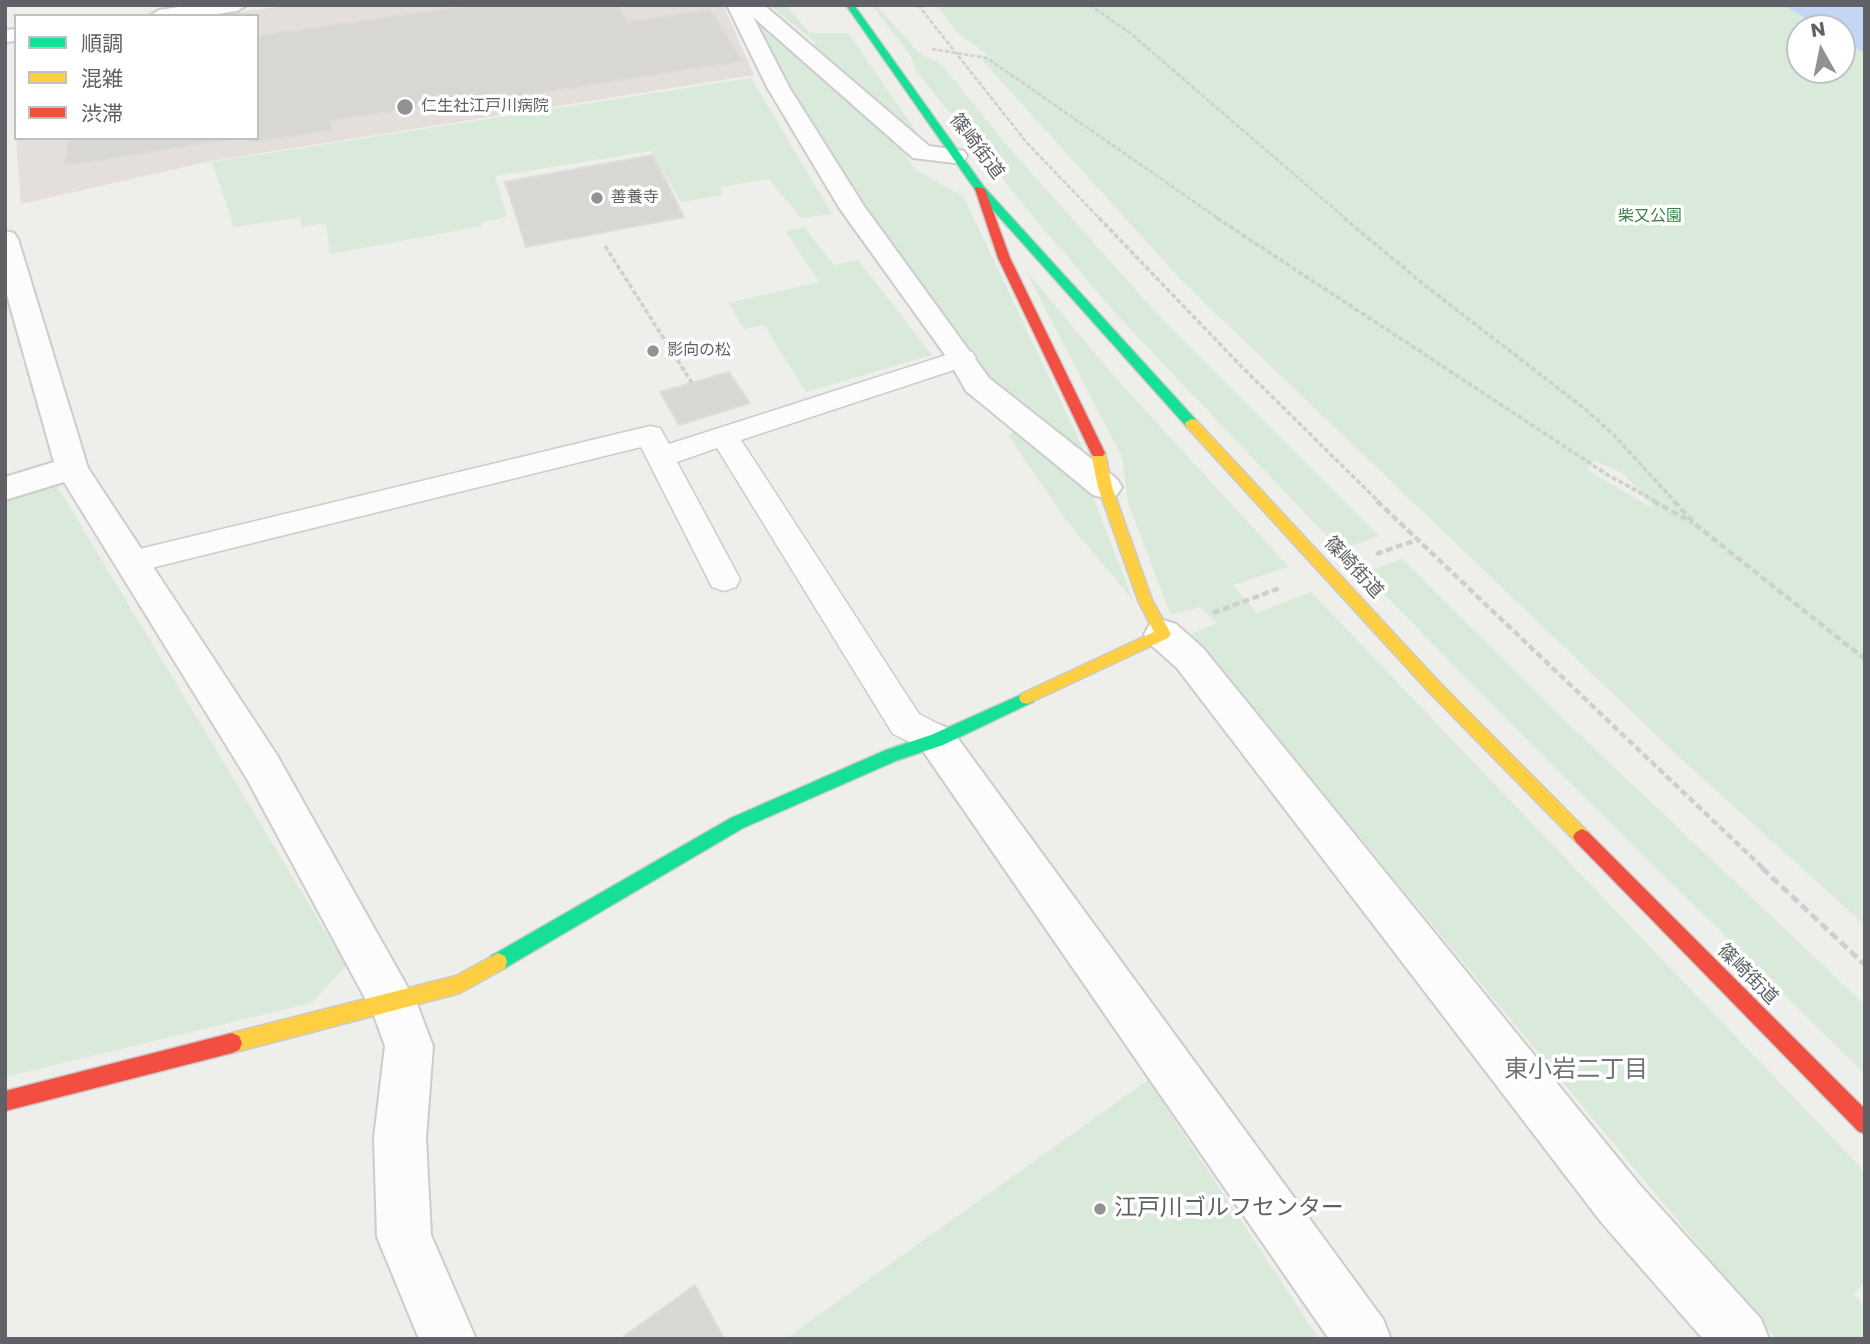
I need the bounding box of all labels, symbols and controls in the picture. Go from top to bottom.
legend [14,14,259,140]
north arrow [1786,14,1856,84]
text: N [1809,15,1827,44]
text: 順調 [81,29,123,58]
text: 混雑 [81,64,123,93]
marker: 仁生社江戸川病院 [395,97,415,117]
place label: 仁生社江戸川病院 [421,97,549,117]
text: 渋滞 [81,99,123,128]
street label: 篠崎街道 [944,110,1008,184]
place label: 善養寺 [611,188,659,208]
marker: 善養寺 [589,190,605,206]
park label: 柴又公園 [1618,207,1682,227]
place label: 影向の松 [667,341,731,361]
marker: 影向の松 [645,343,661,359]
street label: 篠崎街道 [1319,532,1387,604]
street label: 篠崎街道 [1712,940,1782,1010]
district label: 東小岩二丁目 [1504,1057,1648,1085]
place label: 江戸川ゴルフセンター [1114,1195,1344,1223]
marker: 江戸川ゴルフセンター [1092,1201,1108,1217]

